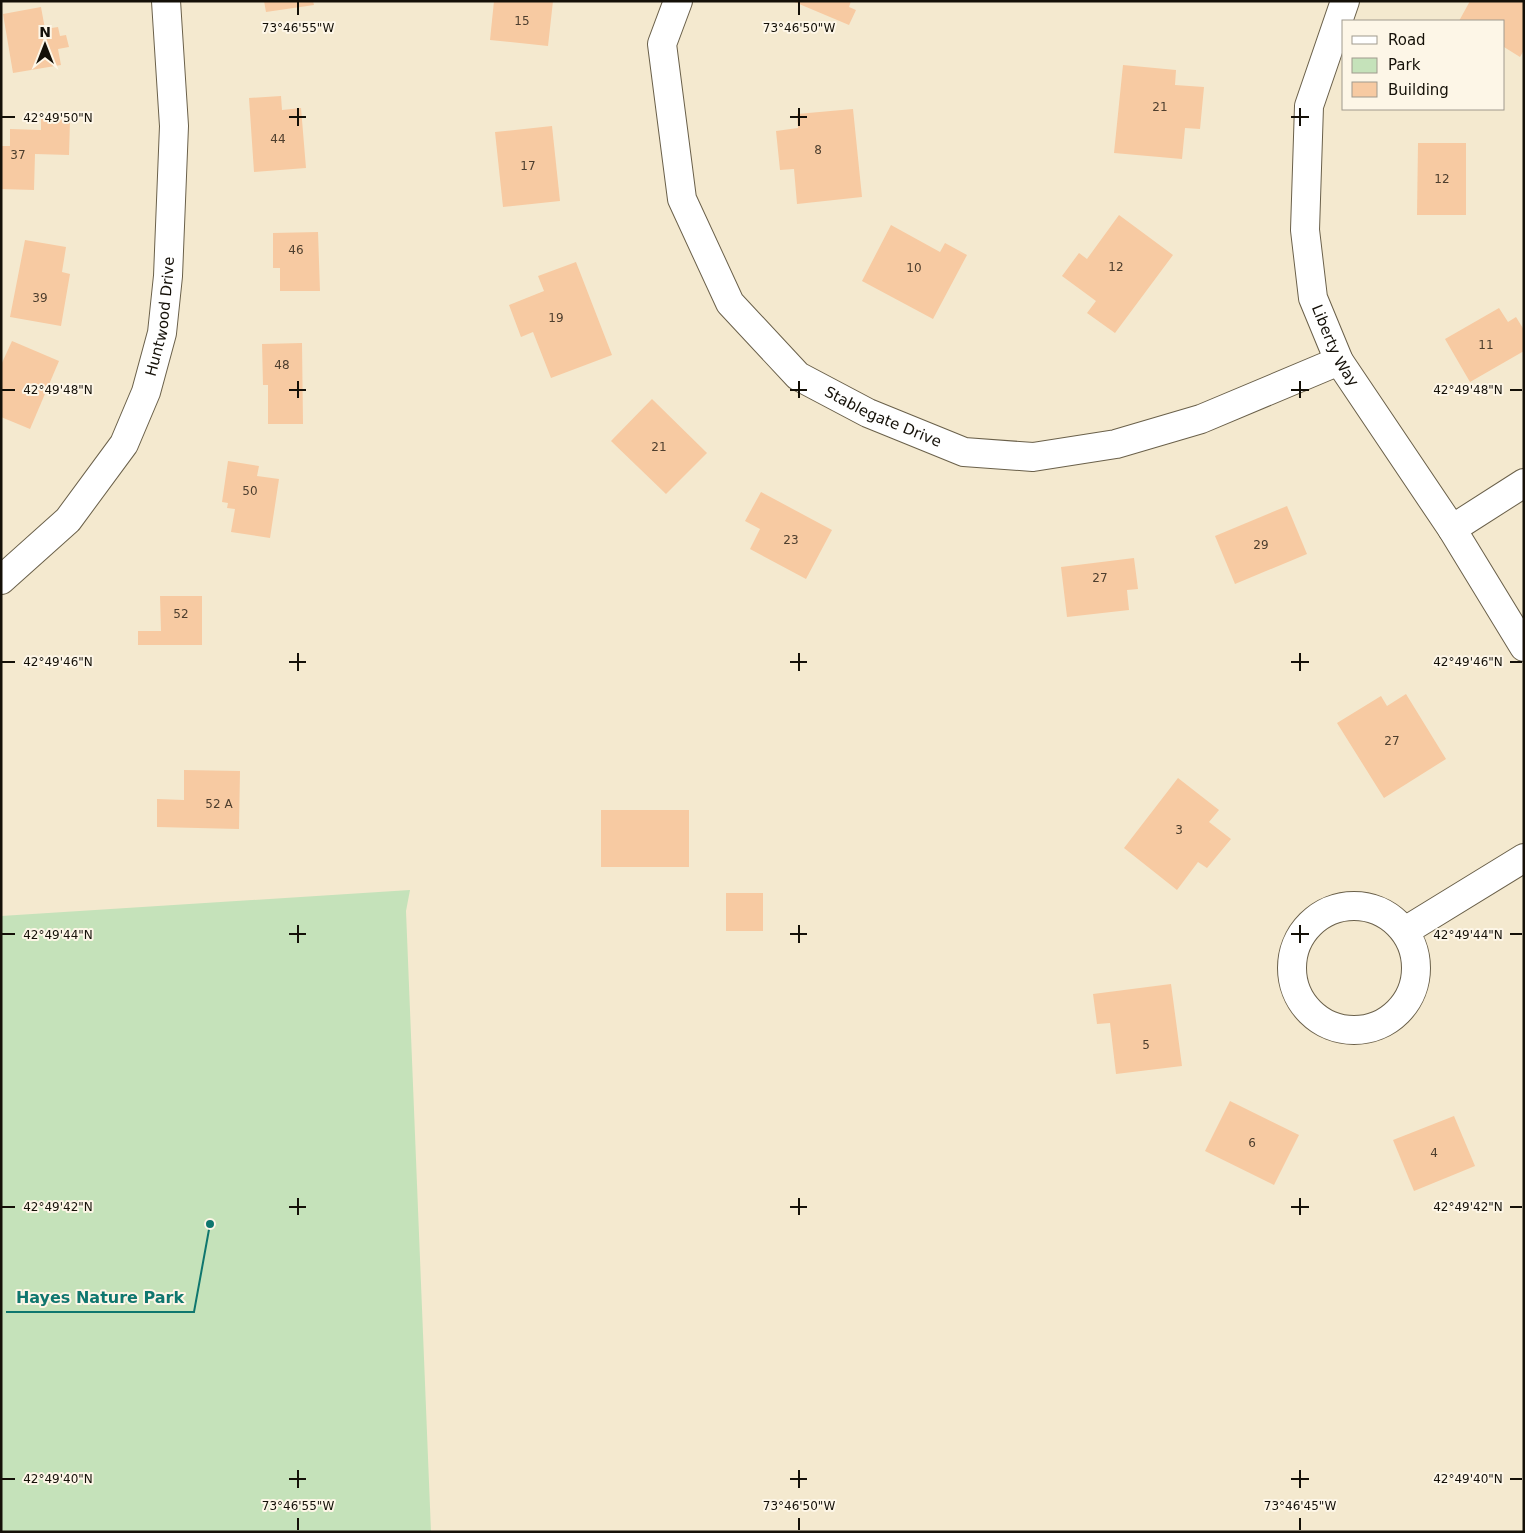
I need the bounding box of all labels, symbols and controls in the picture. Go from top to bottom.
house number: 15 [514,14,530,28]
north arrow [20,20,70,70]
legend [1342,20,1505,110]
text: 73°46'55"W [262,21,334,35]
text: 73°46'50"W [763,21,835,35]
text: N [39,24,51,40]
text: Road [1388,31,1426,49]
text: Park [1388,56,1421,74]
text: Building [1388,81,1449,99]
house number: 21 [1152,100,1168,114]
text: 42°49'50"N [23,111,93,125]
house number: 44 [270,132,286,146]
house number: 8 [814,143,822,157]
house number: 37 [10,148,26,162]
house number: 17 [520,159,536,173]
house number: 12 [1434,172,1450,186]
house number: 46 [288,243,304,257]
street label: Huntwood Drive [142,256,178,378]
house number: 12 [1108,260,1124,274]
house number: 10 [906,261,922,275]
house number: 39 [32,291,48,305]
street label: Liberty Way [1308,302,1363,390]
house number: 19 [548,311,564,325]
house number: 11 [1478,338,1494,352]
house number: 48 [274,358,290,372]
text: 42°49'48"N [23,383,93,397]
street label: Stablegate Drive [822,383,944,451]
text: 42°49'48"N [1433,383,1503,397]
house number: 21 [651,440,667,454]
house number: 50 [242,484,258,498]
house number: 23 [783,533,799,547]
house number: 29 [1253,538,1269,552]
house number: 27 [1092,571,1108,585]
house number: 52 [173,607,189,621]
text: 42°49'46"N [23,655,93,669]
text: 42°49'46"N [1433,655,1503,669]
house number: 27 [1384,734,1400,748]
house number: 52 A [205,797,233,811]
house number: 3 [1175,823,1183,837]
text: 42°49'44"N [23,928,93,942]
text: 42°49'44"N [1433,928,1503,942]
house number: 5 [1142,1038,1150,1052]
house number: 6 [1248,1136,1256,1150]
house number: 4 [1430,1146,1438,1160]
text: 42°49'42"N [23,1200,93,1214]
text: 42°49'42"N [1433,1200,1503,1214]
callout: Hayes Nature Park [6,1281,194,1312]
text: Hayes Nature Park [16,1288,184,1307]
text: 42°49'40"N [23,1472,93,1486]
text: 42°49'40"N [1433,1472,1503,1486]
text: 73°46'55"W [262,1499,334,1513]
text: 73°46'50"W [763,1499,835,1513]
text: 73°46'45"W [1264,1499,1336,1513]

